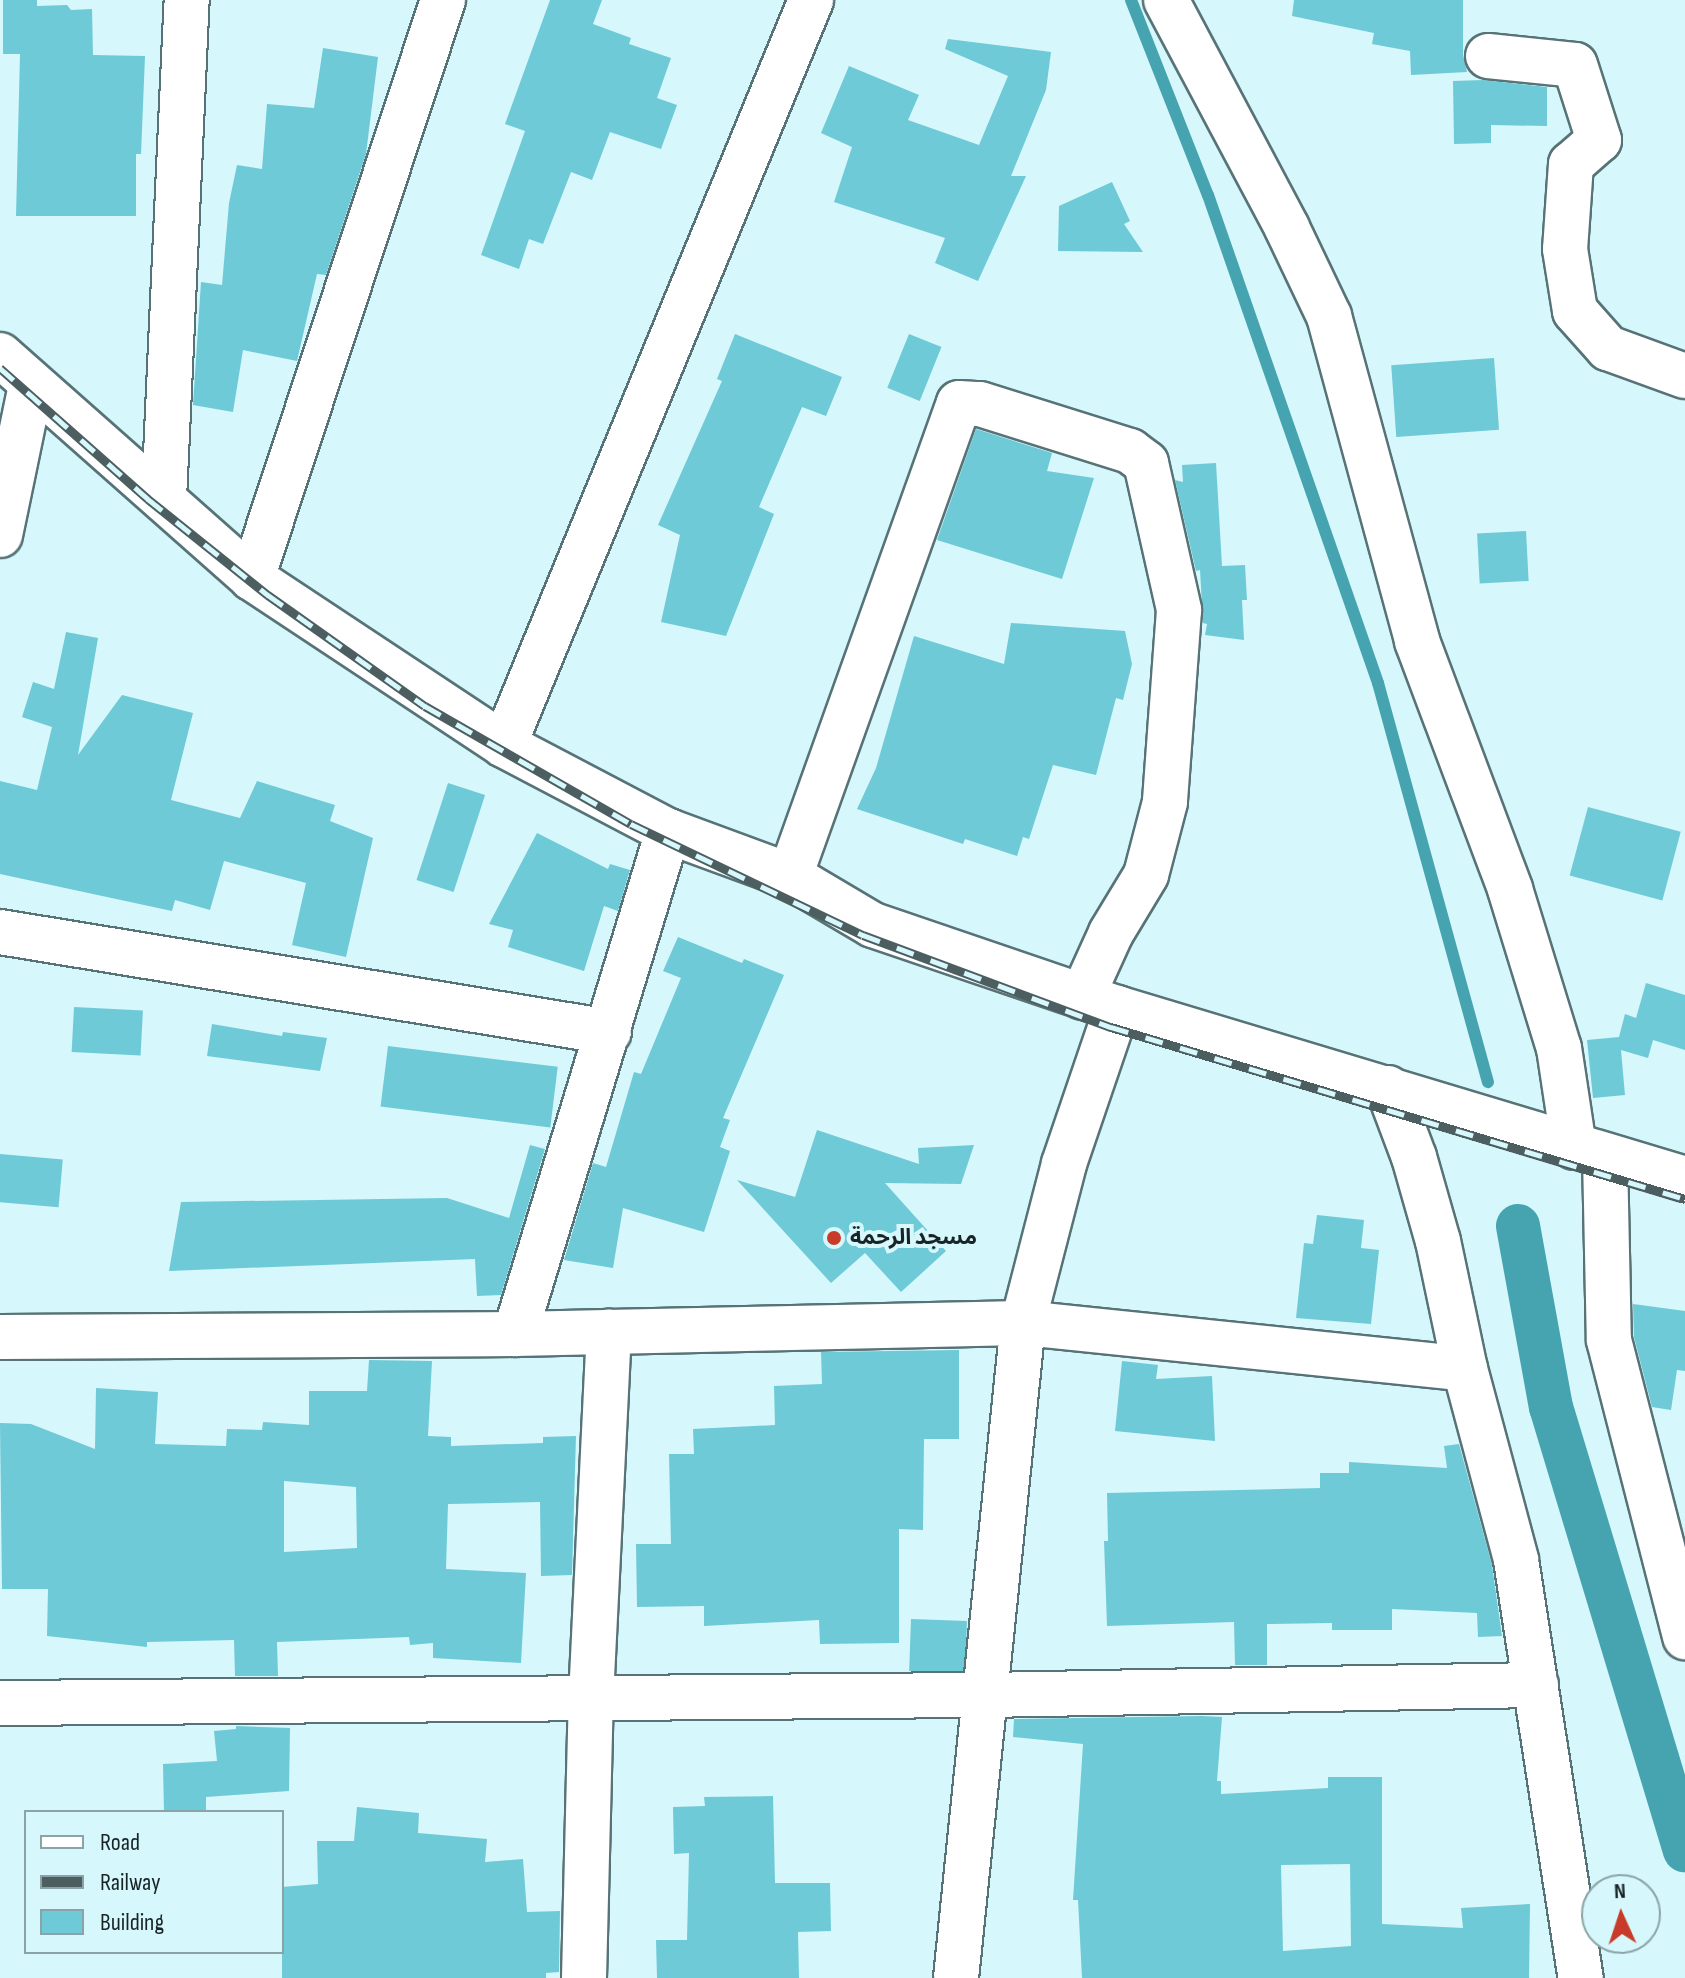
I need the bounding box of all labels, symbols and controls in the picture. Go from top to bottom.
place label: مسجد الرحمة [850,1225,977,1251]
marker: مسجد الرحمة [825,1229,843,1247]
legend [24,1810,284,1954]
text: Road [100,1828,140,1857]
text: Railway [100,1868,160,1897]
north arrow [1581,1874,1661,1954]
text: N [1613,1878,1626,1905]
text: Building [100,1908,164,1937]

